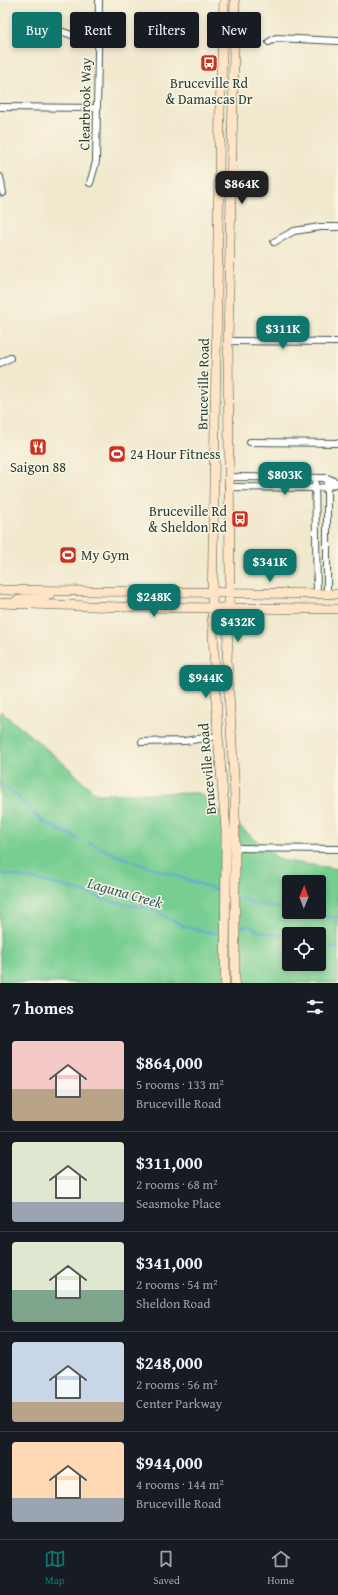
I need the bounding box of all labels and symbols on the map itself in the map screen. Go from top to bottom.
bus stop icon: Bruceville Rd & Damascas Dr [199,53,219,73]
street label: Clearbrook Way [74,57,96,151]
place label: Bruceville Rd & Damascas Dr [165,73,253,109]
pin: $864K [214,171,270,205]
pin: $311K [255,316,311,350]
street label: Bruceville Road [192,337,214,430]
restaurant icon: Saigon 88 [28,437,48,457]
sports icon: 24 Hour Fitness [107,444,127,464]
place label: 24 Hour Fitness [130,444,221,464]
place label: Saigon 88 [10,457,66,477]
pin: $803K [257,462,313,496]
place label: Bruceville Rd & Sheldon Rd [148,501,228,537]
bus stop icon: Bruceville Rd & Sheldon Rd [230,509,250,529]
sports icon: My Gym [58,545,78,565]
place label: My Gym [81,545,130,565]
pin: $341K [242,549,298,583]
pin: $248K [126,584,182,618]
pin: $432K [210,609,266,643]
pin: $944K [178,665,234,699]
street label: Bruceville Road [193,722,221,816]
water label: Laguna Creek [84,871,165,913]
north arrow [282,875,326,919]

